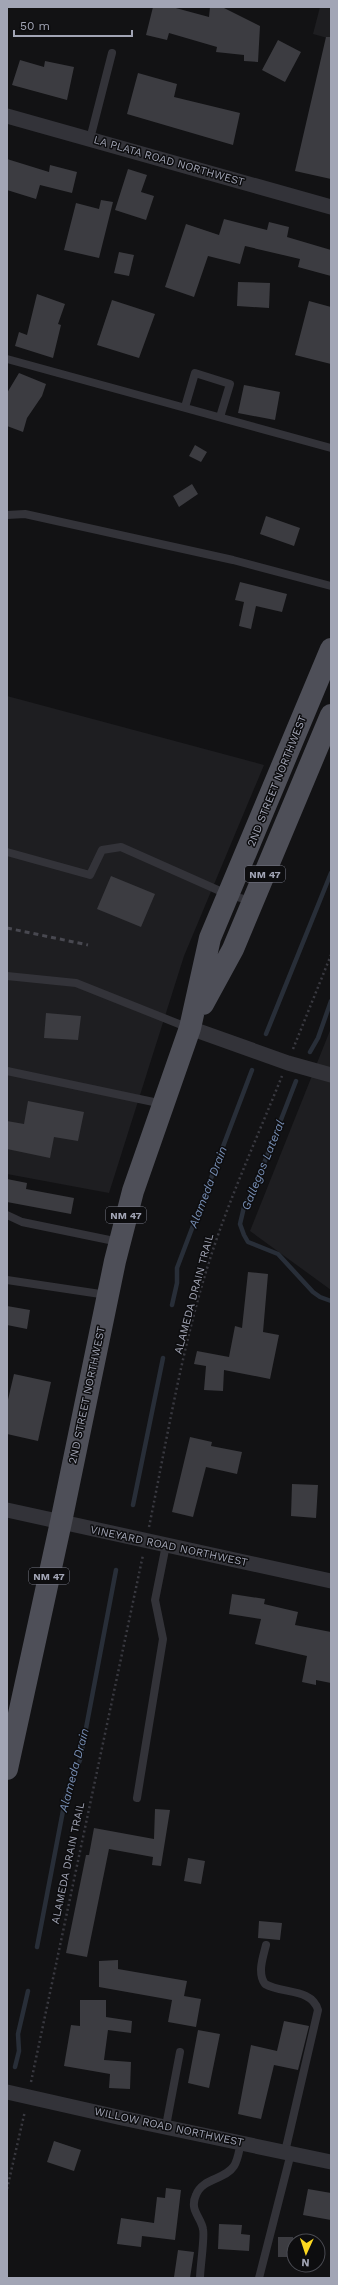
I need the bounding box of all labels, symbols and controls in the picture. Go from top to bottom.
scale bar [14,12,132,38]
text: 50 m [20,19,50,33]
street label: LA PLATA ROAD NORTHWEST [92,133,246,189]
street label: 2ND STREET NORTHWEST [245,713,309,848]
road number: NM 47 [245,866,285,882]
water label: Gallegos Lateral [239,1118,288,1212]
water label: Alameda Drain [186,1144,230,1231]
road number: NM 47 [106,1207,146,1223]
street label: ALAMEDA DRAIN TRAIL [172,1232,216,1356]
street label: 2ND STREET NORTHWEST [66,1325,108,1465]
street label: VINEYARD ROAD NORTHWEST [89,1523,249,1569]
road number: NM 47 [29,1568,69,1584]
water label: Alameda Drain [56,1727,92,1814]
street label: ALAMEDA DRAIN TRAIL [49,1801,87,1925]
street label: WILLOW ROAD NORTHWEST [93,2105,245,2149]
north arrow [286,2233,326,2273]
text: N [301,2256,310,2269]

